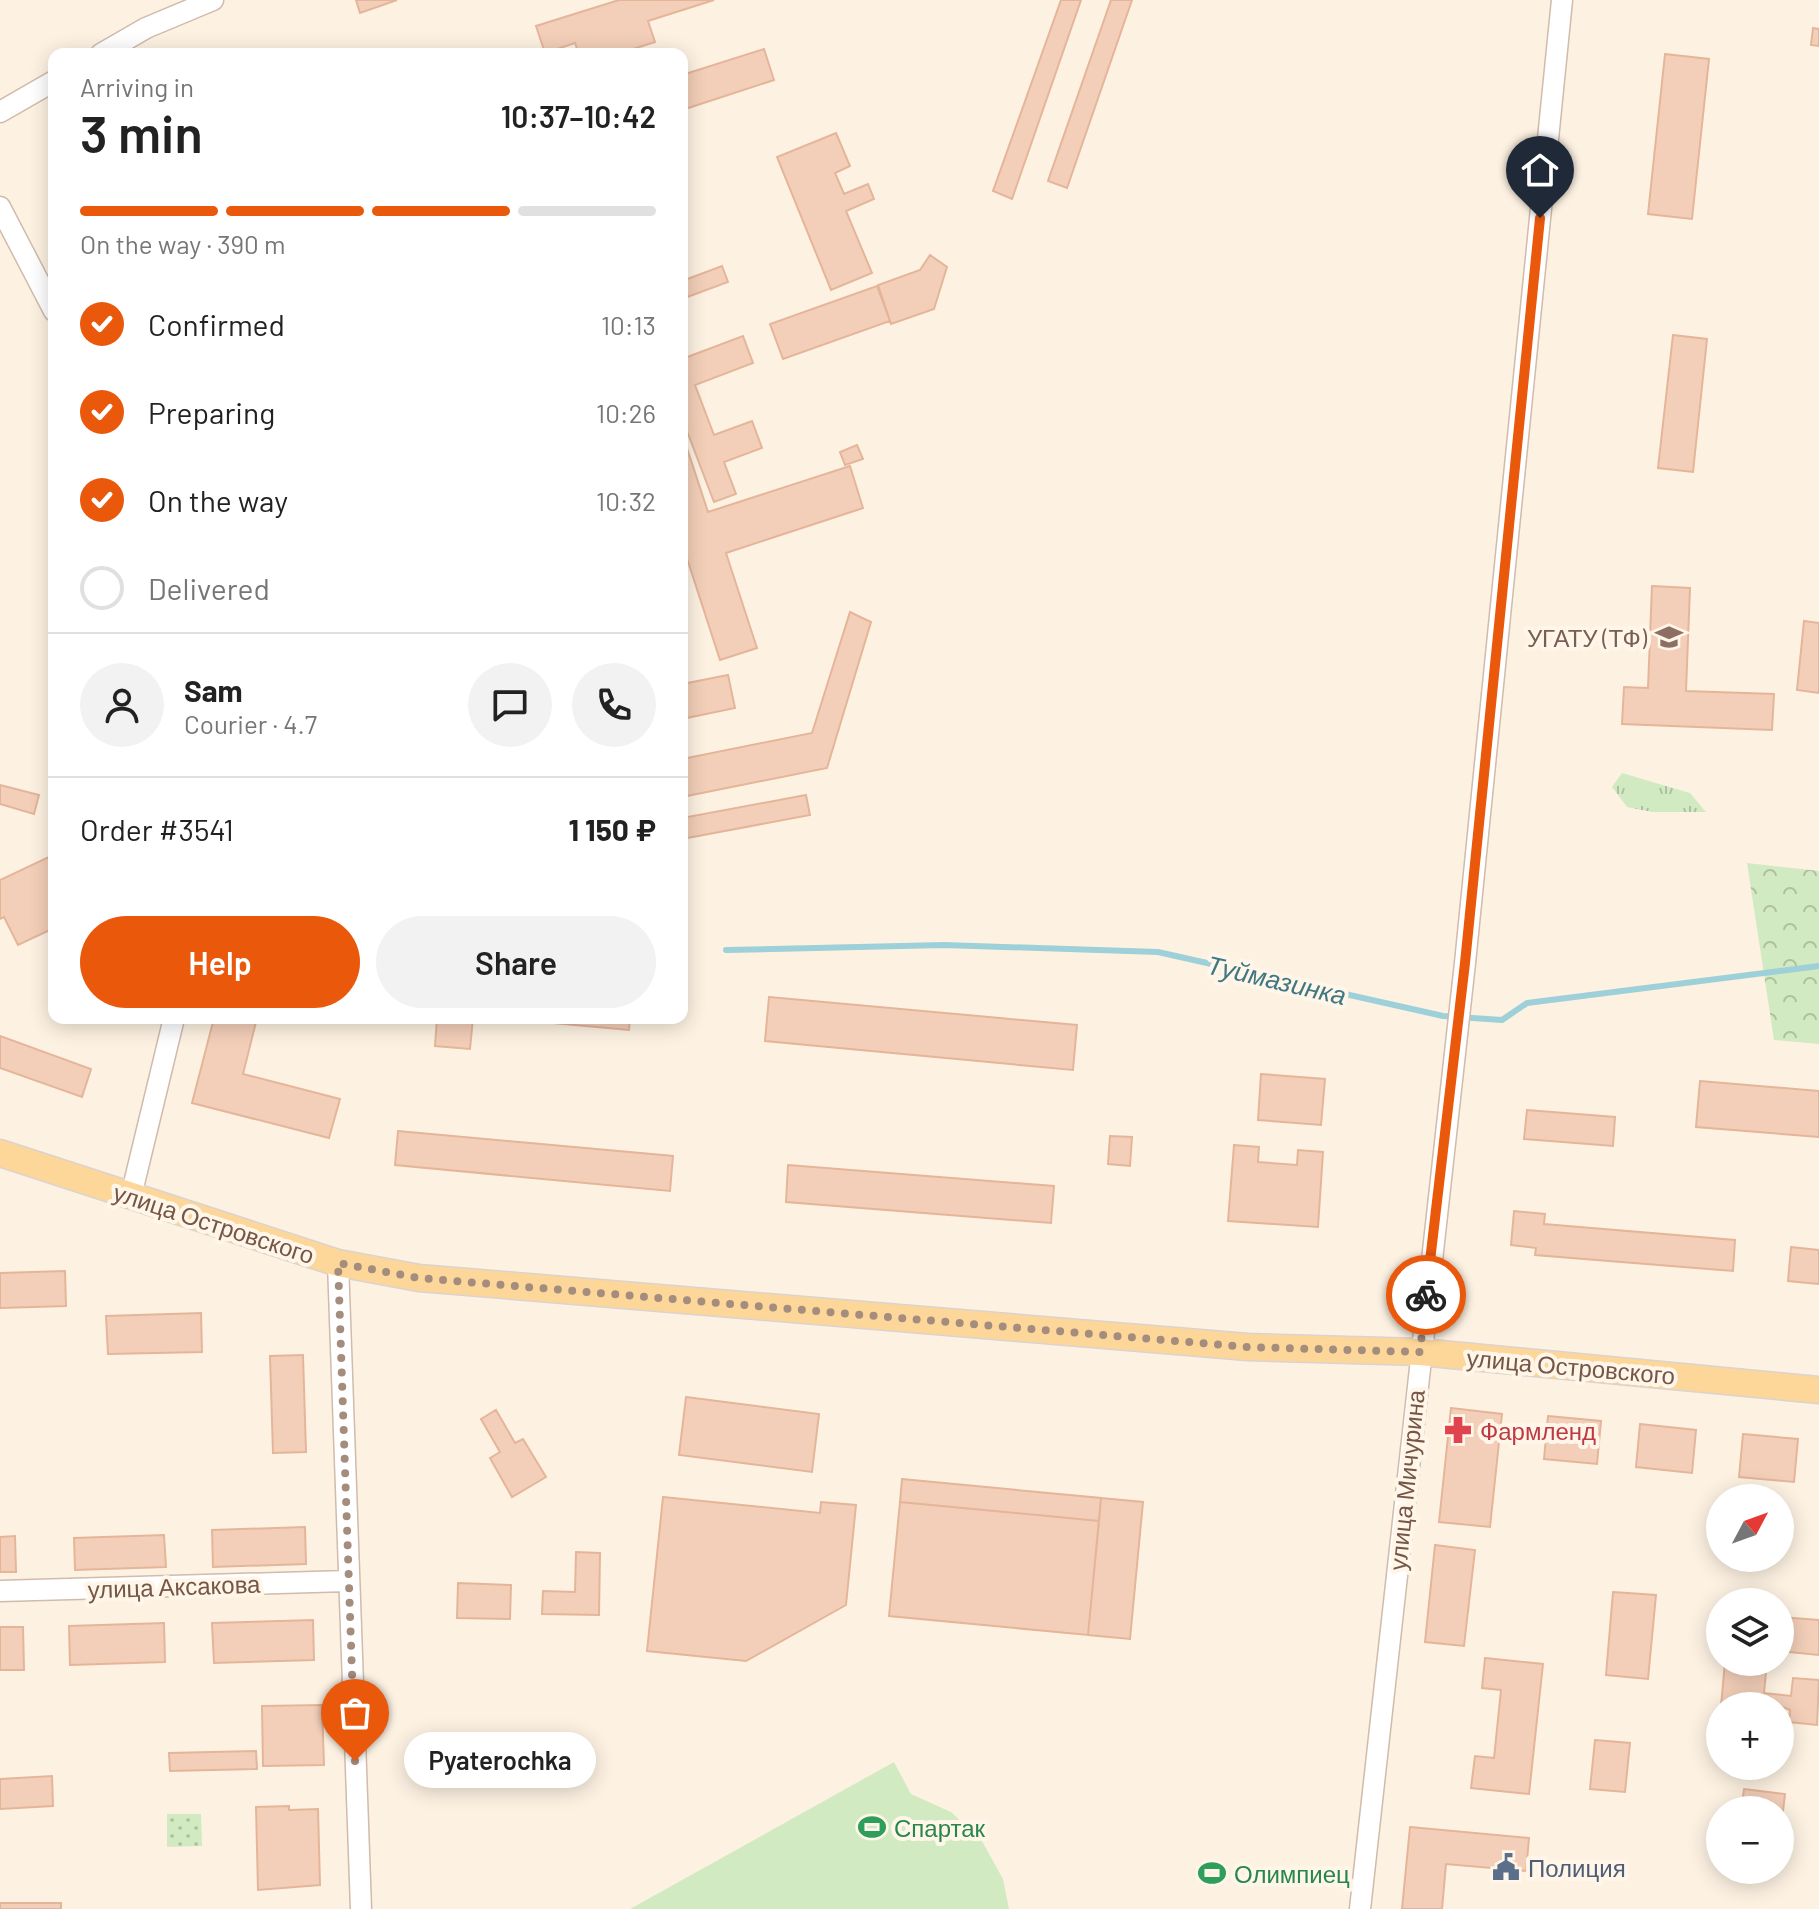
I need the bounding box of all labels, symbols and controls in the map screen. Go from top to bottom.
text: Arriving in [80,71,194,102]
text: 10:37–10:42 [501,98,656,134]
text: 3 min [80,101,203,163]
pin [1506,136,1574,218]
icon: home [1518,148,1562,192]
text: On the way · 390 m [80,228,286,259]
icon: check [80,302,124,346]
text: Confirmed [148,306,285,342]
text: 10:13 [601,309,656,340]
icon: check [80,390,124,434]
text: Preparing [148,394,275,430]
text: 10:26 [596,397,656,428]
icon: check [80,478,124,522]
text: On the way [148,482,288,518]
text: 10:32 [596,485,656,516]
text: Delivered [148,570,270,606]
school or university icon: УГАТУ (ТФ) [1654,622,1684,652]
place label: УГАТУ (ТФ) [1527,623,1648,652]
button: person [80,663,164,747]
button: chat [468,663,552,747]
button: phone [572,663,656,747]
text: Sam [184,672,243,708]
text: Courier · 4.7 [184,708,317,739]
text: Order #3541 [80,811,234,847]
text: 1 150 ₽ [568,811,656,847]
button: Help [80,916,360,1008]
button: Share [376,916,656,1008]
water label: Туймазинка [1204,948,1350,1010]
street label: улица Островского [110,1177,318,1269]
courier [1386,1255,1466,1335]
icon: bike [1404,1273,1448,1317]
street label: улица Островского [1465,1342,1677,1390]
street label: улица Мичурина [1382,1387,1430,1572]
pharmacy icon: Фармленд [1443,1415,1473,1445]
place label: Фармленд [1480,1416,1596,1445]
north arrow [1706,1484,1794,1572]
map controls [1706,1484,1794,1884]
street label: улица Аксакова [87,1568,262,1604]
button: layers [1706,1588,1794,1676]
pin [321,1679,389,1761]
icon: bag [333,1691,377,1735]
button: + [1706,1692,1794,1780]
callout: Pyaterochka [403,1733,595,1789]
text: Pyaterochka [428,1744,572,1775]
button: − [1706,1796,1794,1884]
sports icon: Спартак [857,1812,887,1842]
place label: Спартак [894,1813,986,1842]
public building icon: Полиция [1491,1852,1521,1882]
place label: Полиция [1528,1853,1626,1882]
sports icon: Олимпиец [1197,1858,1227,1888]
place label: Олимпиец [1234,1859,1350,1888]

